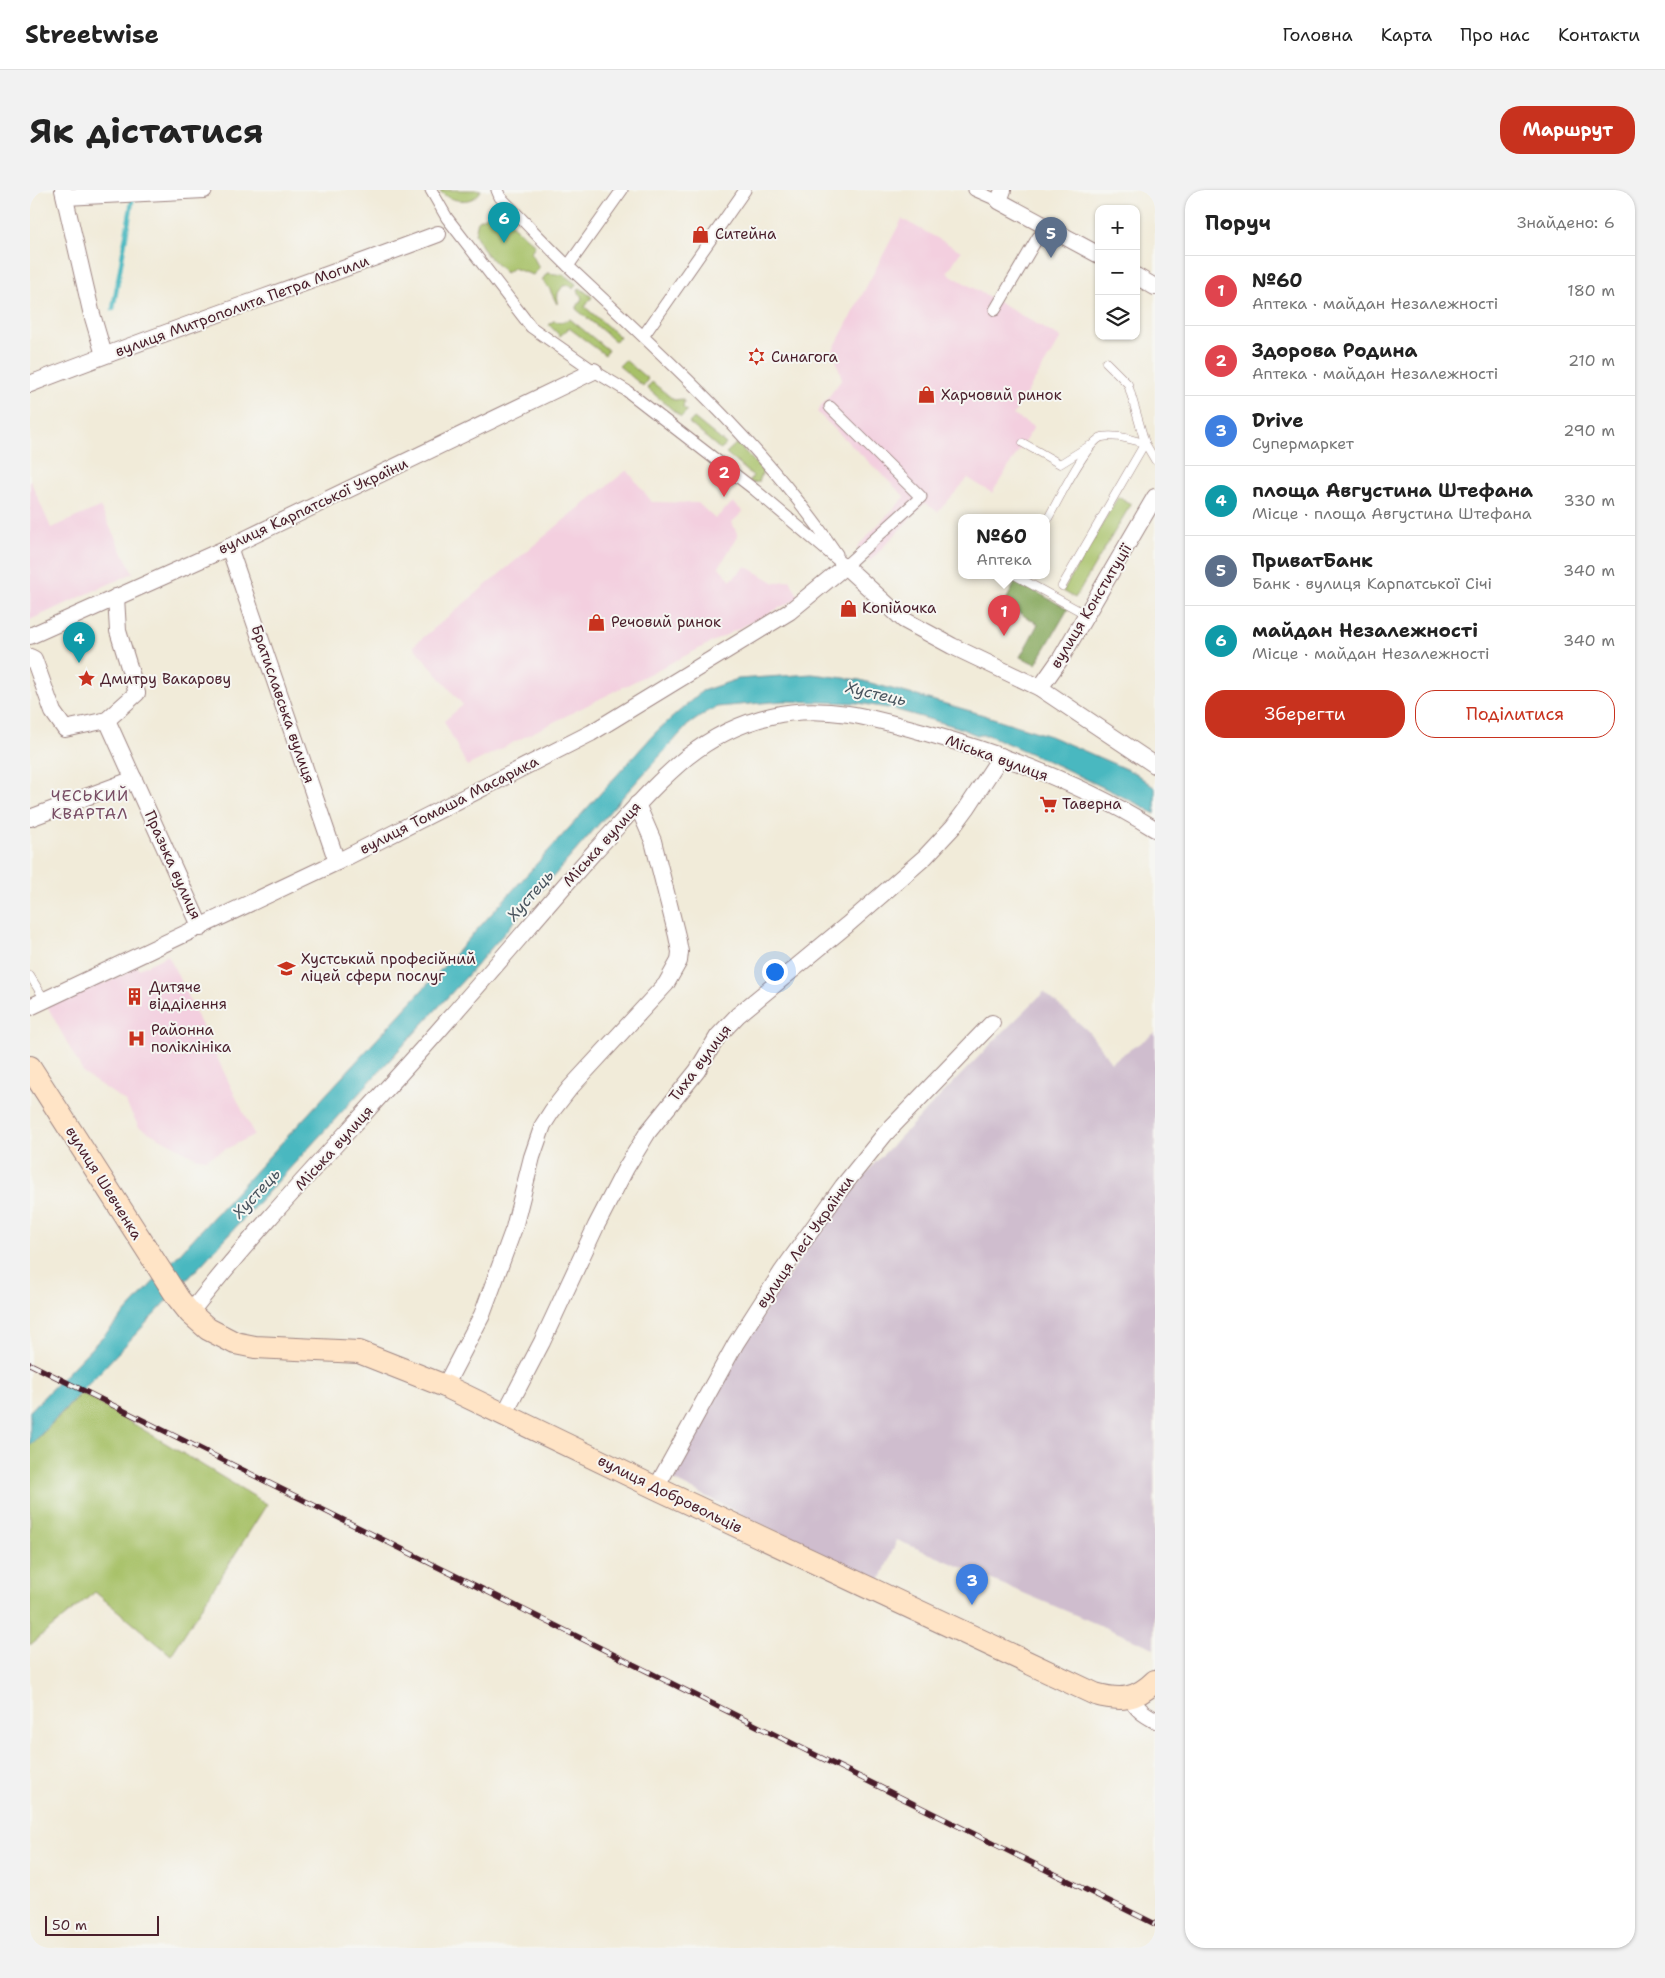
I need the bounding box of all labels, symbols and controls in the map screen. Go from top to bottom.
text: Streetwise [25,19,159,51]
text: Головна [1282,23,1353,47]
text: Карта [1381,23,1432,47]
text: Про нас [1460,23,1530,47]
text: Контакти [1558,23,1640,47]
button: Маршрут [1500,106,1635,154]
text: Як дістатися [30,107,264,154]
pin: 6 [488,202,520,243]
map controls [1095,205,1140,340]
button: + [1095,205,1140,250]
text: Поруч [1205,209,1271,237]
text: Знайдено: 6 [1517,212,1615,233]
pin: 5 [1035,217,1067,258]
shop icon: Ситейна [691,224,711,244]
place label: Ситейна [715,224,777,244]
button: − [1095,250,1140,295]
street label: вулиця Митрополита Петра Могили [112,251,372,361]
text: №60 [1252,268,1303,293]
text: 1 [1217,280,1225,301]
text: 180 m [1567,280,1615,301]
text: Аптека · майдан Незалежності [1252,293,1498,314]
button: layers [1095,295,1140,340]
text: Здорова Родина [1252,338,1417,363]
synagogue icon: Синагога [747,347,767,367]
place label: Синагога [771,347,839,367]
text: 2 [1215,350,1227,371]
text: 210 m [1568,350,1615,371]
text: Аптека · майдан Незалежності [1252,363,1498,384]
shop icon: Харчовий ринок [917,385,937,405]
place label: Харчовий ринок [941,385,1062,405]
text: Drive [1252,408,1304,433]
text: 3 [1215,420,1227,441]
text: 290 m [1563,420,1615,441]
text: Супермаркет [1252,433,1354,454]
street label: вулиця Карпатської України [215,453,411,559]
pin: 2 [708,456,740,497]
text: площа Августина Штефана [1252,478,1533,503]
text: 4 [1215,490,1227,511]
text: 330 m [1563,490,1615,511]
text: Місце · площа Августина Штефана [1252,503,1532,524]
popup [958,514,1050,579]
text: №60 [976,524,1027,549]
street label: вулиця Конституції [1046,539,1136,672]
text: ПриватБанк [1252,548,1373,573]
text: Аптека [976,549,1032,570]
text: 5 [1216,560,1226,581]
text: 340 m [1563,560,1615,581]
text: Банк · вулиця Карпатської Січі [1252,573,1492,594]
pin: 1 [988,595,1020,636]
shop icon: Копійочка [838,598,858,618]
place label: Копійочка [862,598,937,618]
shop icon: Речовий ринок [587,612,607,632]
place label: Речовий ринок [611,612,721,632]
text: майдан Незалежності [1252,618,1478,643]
pin: 4 [63,622,95,663]
street label: Братиславська вулиця [246,622,320,786]
text: 6 [1215,630,1227,651]
text: 340 m [1563,630,1615,651]
text: Місце · майдан Незалежності [1252,643,1490,664]
place icon: Дмитру Вакарову [76,669,96,689]
place label: Дмитру Вакарову [100,669,231,689]
water label: Хустець [843,676,908,711]
button: Зберегти [1205,690,1405,738]
button: Поділитися [1415,690,1615,738]
street label: Міська вулиця [943,730,1051,786]
street label: вулиця Томаша Масарика [356,751,542,859]
district label: ЧЕСЬКИЙ КВАРТАЛ [51,785,129,824]
supermarket icon: Таверна [1038,794,1058,814]
place label: Таверна [1062,794,1122,814]
street label: Міська вулиця [558,797,646,891]
street label: Празька вулиця [140,807,206,923]
water label: Хустець [502,865,558,926]
place label: Хустський професійний ліцей сфери послуг [301,949,476,986]
school or university icon: Хустський професійний ліцей сфери послуг [277,958,297,978]
your location [762,959,788,985]
place label: Дитяче відділення [149,977,227,1014]
building icon: Дитяче відділення [125,986,145,1006]
place label: Районна поліклініка [151,1020,232,1057]
street label: Тиха вулиця [664,1020,736,1106]
hospital icon: Районна поліклініка [127,1029,147,1049]
street label: Міська вулиця [290,1101,378,1195]
street label: вулиця Шевченка [61,1123,147,1244]
water label: Хустець [227,1164,285,1224]
street label: вулиця Лесі Українки [752,1172,858,1312]
street label: вулиця Добровольців [595,1450,746,1538]
pin: 3 [956,1564,988,1605]
scale bar [45,1913,159,1936]
text: 50 m [52,1916,87,1934]

